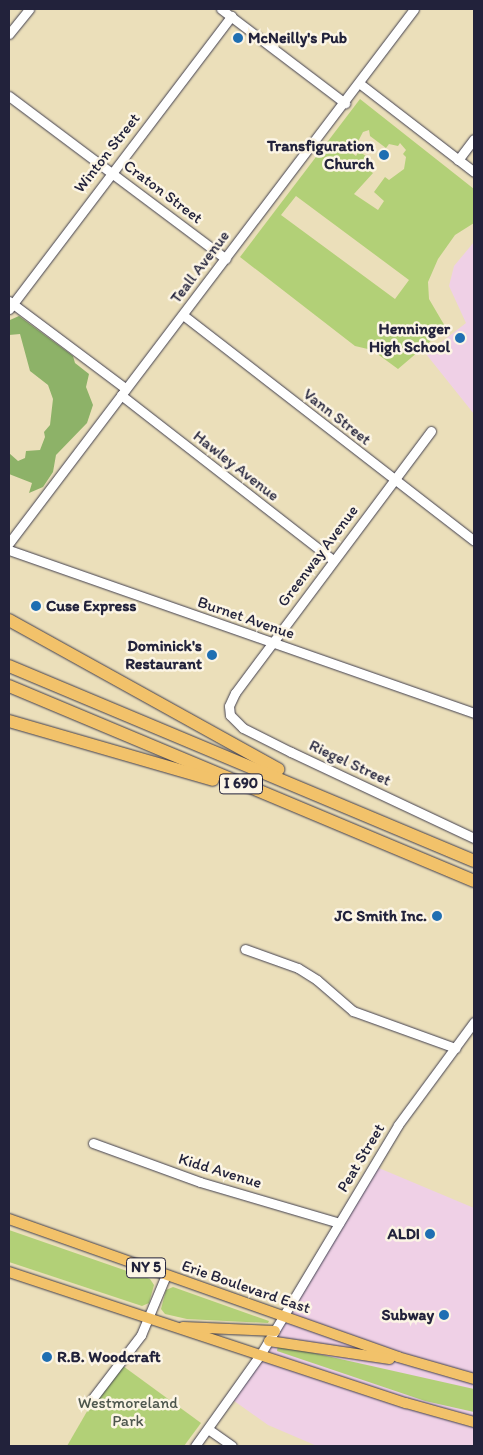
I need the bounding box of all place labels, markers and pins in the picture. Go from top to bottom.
place label: McNeilly's Pub [248,28,347,48]
marker: McNeilly's Pub [232,32,244,44]
place label: Transfiguration Church [267,136,374,174]
marker: Transfiguration Church [378,149,390,161]
place label: Henninger High School [369,319,450,357]
marker: Henninger High School [454,332,466,344]
place label: Cuse Express [46,596,136,616]
marker: Cuse Express [30,600,42,612]
place label: Dominick's Restaurant [125,636,202,674]
marker: Dominick's Restaurant [206,649,218,661]
place label: JC Smith Inc. [334,906,427,926]
marker: JC Smith Inc. [431,910,443,922]
place label: ALDI [387,1224,420,1244]
marker: ALDI [424,1228,436,1240]
place label: Subway [382,1305,434,1325]
marker: Subway [438,1309,450,1321]
place label: R.B. Woodcraft [57,1347,160,1367]
marker: R.B. Woodcraft [41,1351,53,1363]

